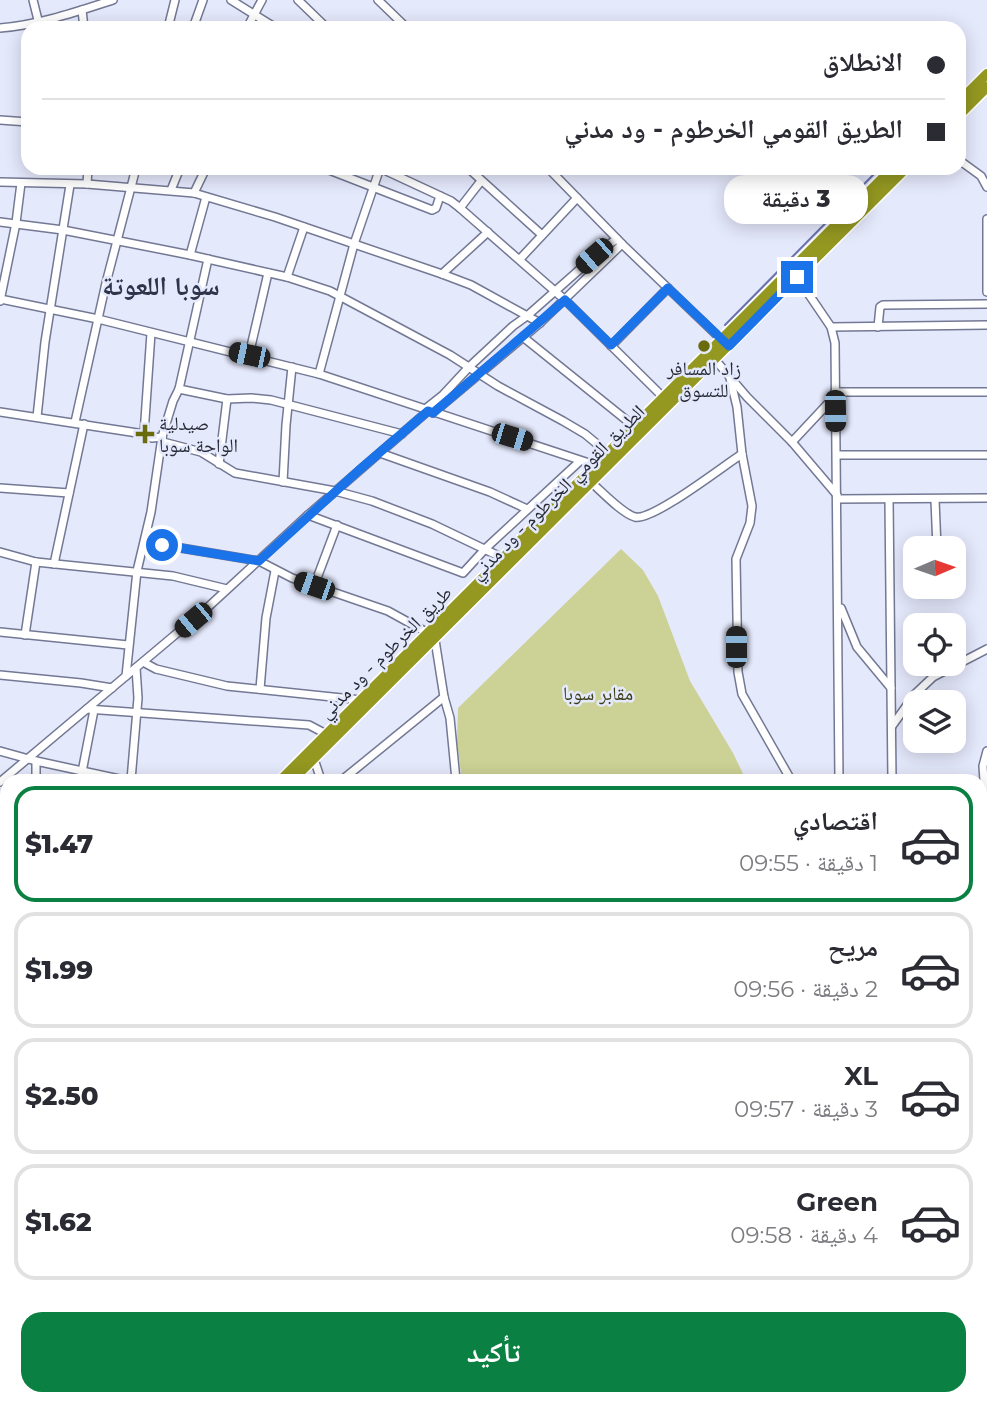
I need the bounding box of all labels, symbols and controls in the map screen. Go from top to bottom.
text: الانطلاق [823,46,903,78]
text: الطريق القومي الخرطوم - ود مدني [564,113,903,145]
callout: 3 دقيقة [725,176,869,224]
text: 3 دقيقة [762,185,830,213]
car [572,234,617,278]
route end [781,261,813,293]
district label: سوبا اللعوتة [102,270,220,302]
marker: زاد المسافر للتسوق [696,338,712,354]
car [227,340,272,370]
place label: زاد المسافر للتسوق [666,357,741,402]
car [825,390,846,432]
street label: الطريق القومي الخرطوم - ود مدني [465,400,652,587]
place label: صيدلية الواحة سوبا [159,412,238,457]
car [489,421,536,453]
marker: صيدلية الواحة سوبا [137,426,153,442]
route start [146,529,178,561]
north arrow [903,536,966,598]
map controls [903,536,966,753]
car [291,569,338,603]
street label: طريق الخرطوم - ود مدني [314,581,459,726]
car [171,598,216,642]
button: locate [903,613,966,676]
car [726,626,747,668]
park label: مقابر سوبا [563,682,633,705]
button: layers [903,690,966,753]
text: اقتصادي [793,805,878,837]
icon: car [899,813,962,876]
text: $1.47 [25,828,93,860]
text: 1 دقيقة · 09:55 [739,849,878,877]
text: مريح [828,931,878,963]
icon: car [899,939,962,1002]
text: $1.99 [25,954,93,986]
text: 2 دقيقة · 09:56 [733,975,878,1003]
text: XL [844,1060,878,1092]
icon: car [899,1065,962,1128]
text: $2.50 [25,1080,99,1112]
text: 3 دقيقة · 09:57 [734,1095,878,1123]
text: Green [796,1186,878,1218]
icon: car [899,1191,962,1254]
text: $1.62 [25,1206,92,1238]
text: 4 دقيقة · 09:58 [730,1221,878,1249]
button: تأكيد [21,1312,966,1392]

